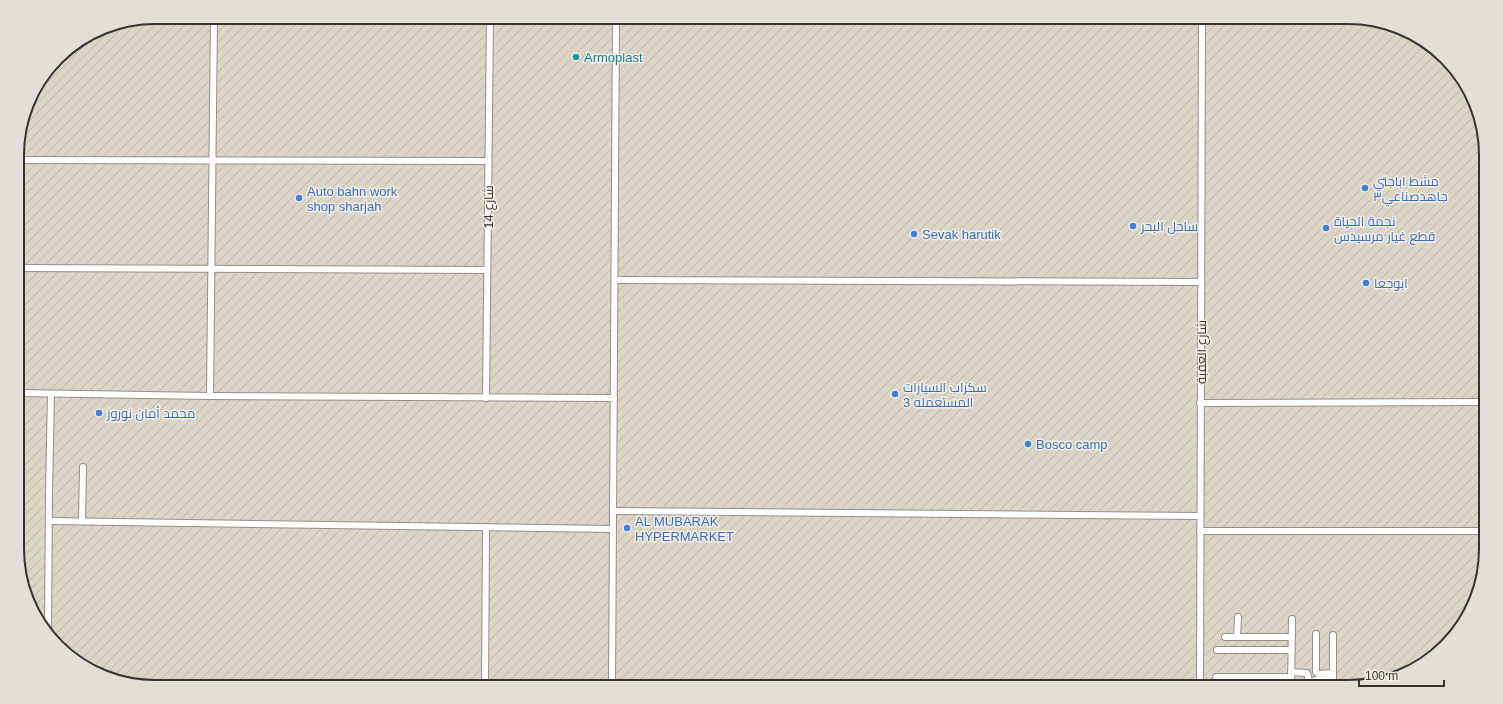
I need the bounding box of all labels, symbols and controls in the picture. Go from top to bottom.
place label: Armoplast [584,50,643,65]
marker: Armoplast [571,52,581,62]
place label: مشط اباجتي جاهدصناعي٣ [1373,174,1448,207]
marker: مشط اباجتي جاهدصناعي٣ [1360,183,1370,193]
place label: Auto bahn work shop sharjah [307,184,398,214]
street label: شارع 14 [481,185,497,229]
marker: Auto bahn work shop sharjah [294,193,304,203]
place label: نجمة الحياة قطع غيار مرسيدس [1334,214,1435,245]
place label: ساحل البحر [1140,219,1198,234]
marker: ساحل البحر [1128,221,1138,231]
marker: نجمة الحياة قطع غيار مرسيدس [1321,223,1331,233]
place label: Sevak harutik [922,227,1001,242]
marker: Sevak harutik [909,229,919,239]
place label: ابوجعا [1374,276,1408,291]
marker: ابوجعا [1361,278,1371,288]
street label: شارع العقبة [1194,320,1210,384]
place label: سكراب السيارات المستعمله 3 [903,380,987,410]
marker: سكراب السيارات المستعمله 3 [890,389,900,399]
place label: محمد أمان نوروز [106,405,195,421]
marker: محمد أمان نوروز [94,408,104,418]
place label: Bosco camp [1036,437,1108,452]
marker: Bosco camp [1023,439,1033,449]
place label: AL MUBARAK HYPERMARKET [635,514,734,544]
marker: AL MUBARAK HYPERMARKET [622,523,632,533]
scale bar [1359,662,1444,688]
text: 100 m [1365,669,1398,683]

